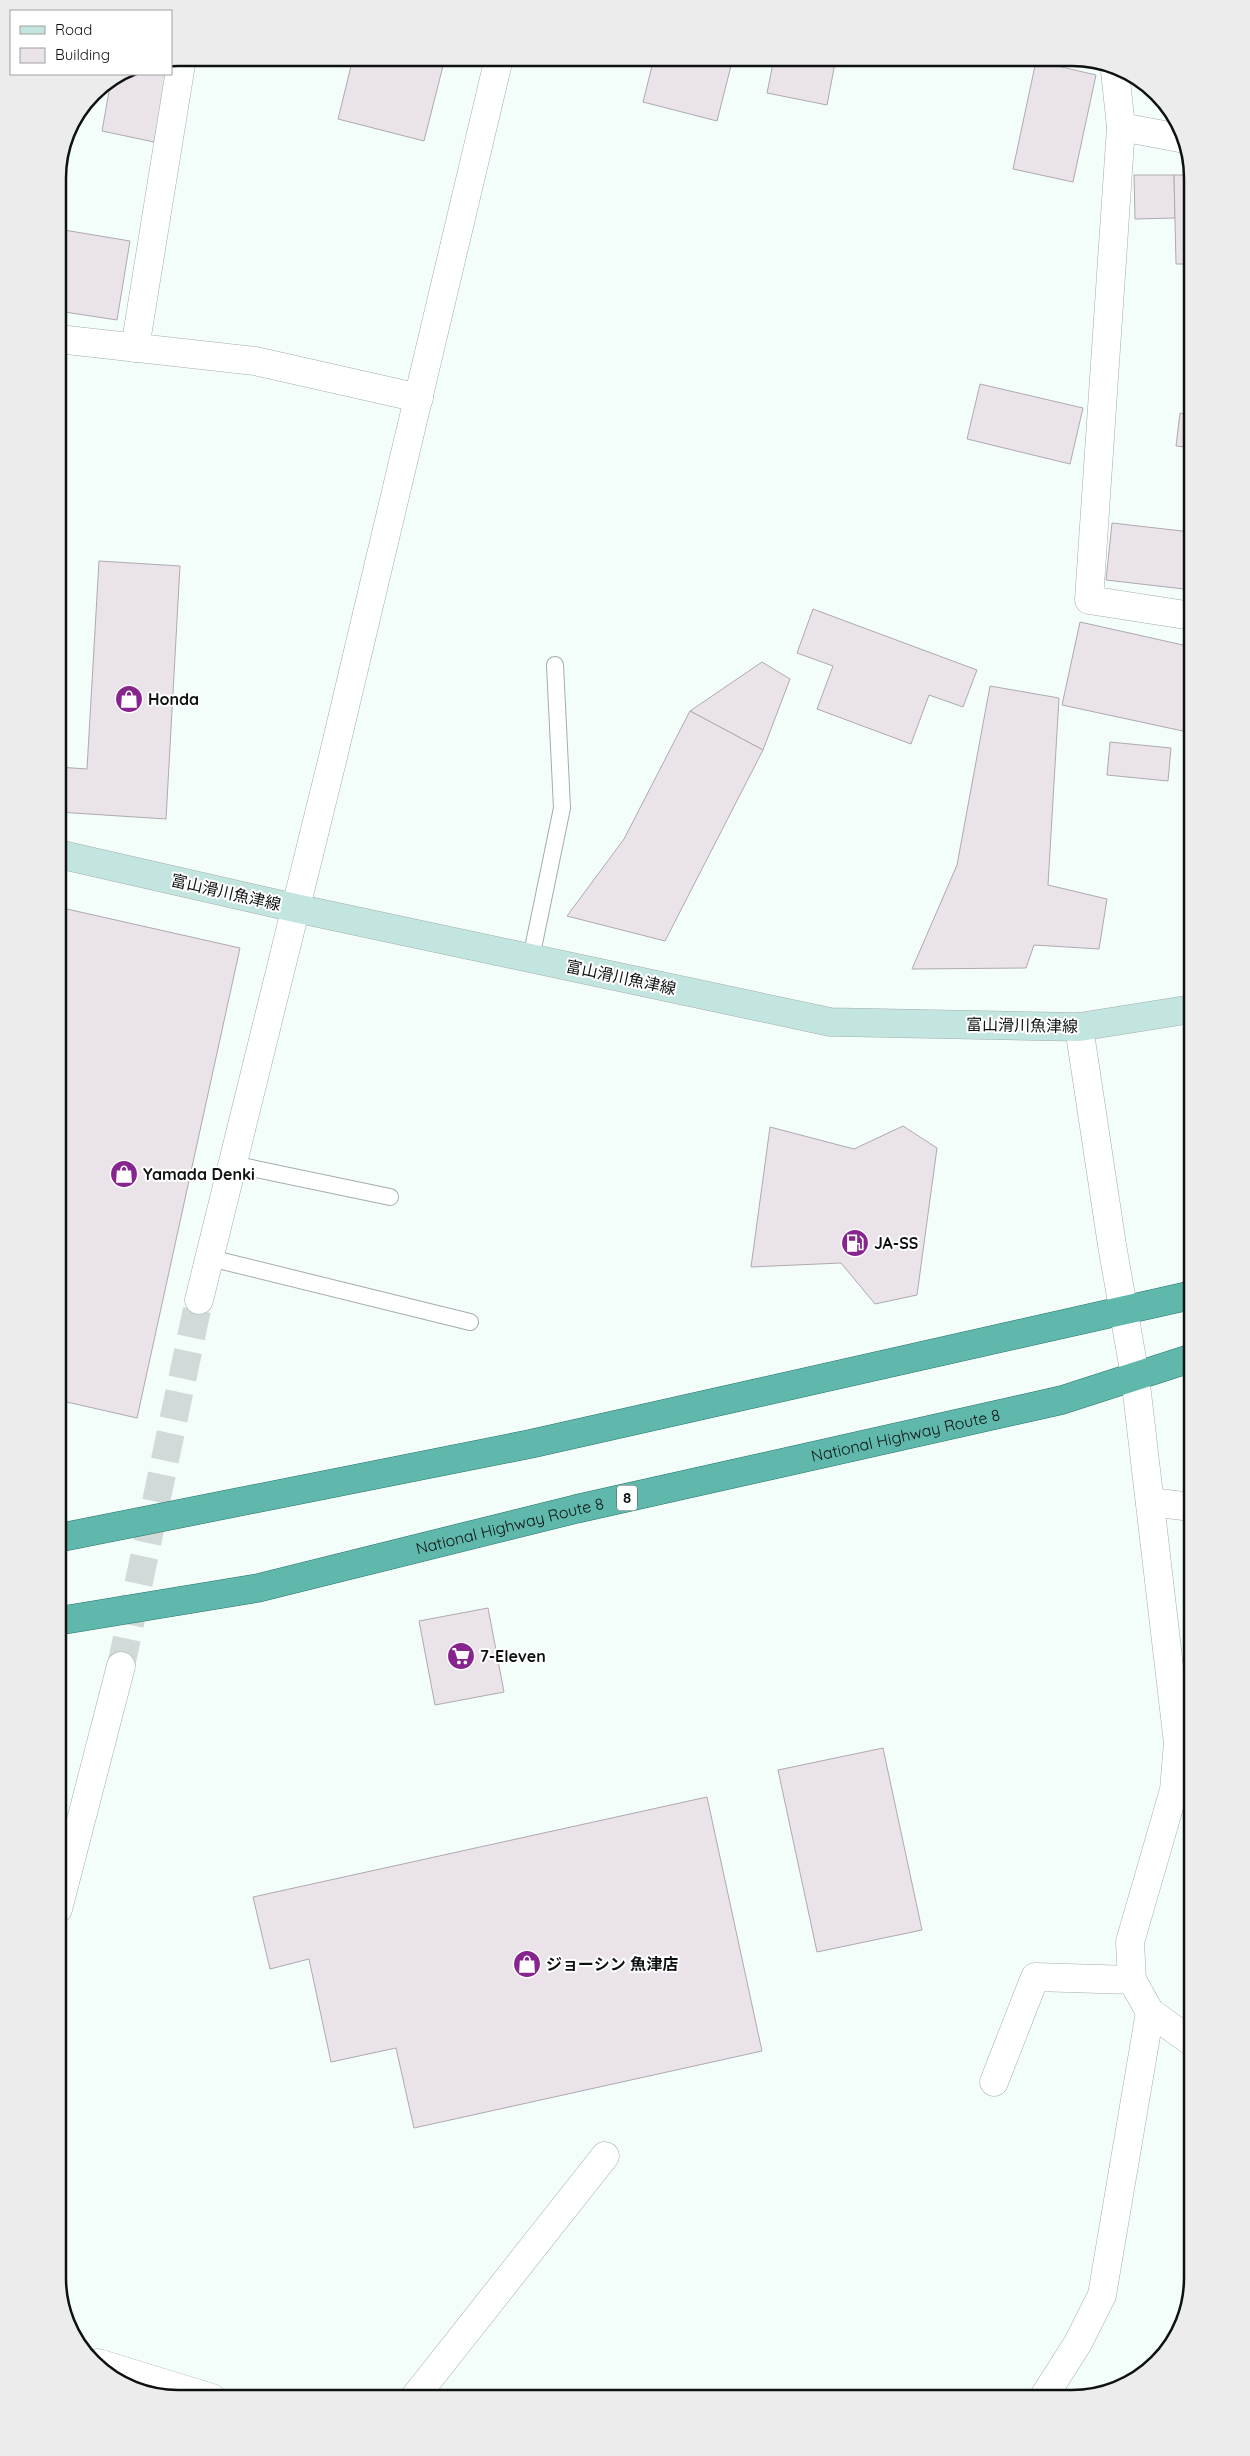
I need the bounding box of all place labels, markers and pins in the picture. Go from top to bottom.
shop icon: Honda [114,684,144,714]
place label: Honda [148,689,199,709]
shop icon: Yamada Denki [109,1159,139,1189]
place label: Yamada Denki [143,1164,255,1184]
fuel station icon: JA-SS [840,1228,870,1258]
place label: JA-SS [874,1233,918,1253]
supermarket icon: 7-Eleven [446,1641,476,1671]
place label: 7-Eleven [480,1646,546,1666]
shop icon: ジョーシン 魚津店 [512,1949,542,1979]
place label: ジョーシン 魚津店 [546,1954,678,1974]

